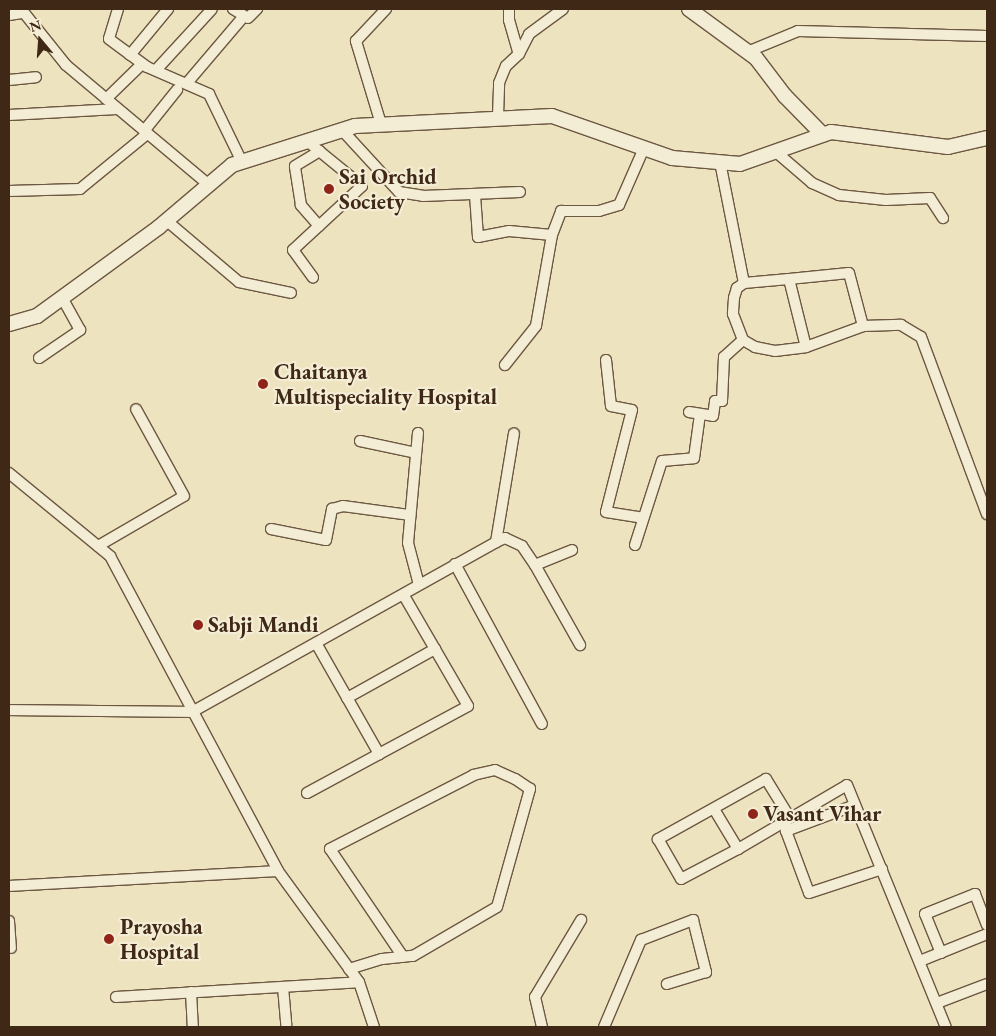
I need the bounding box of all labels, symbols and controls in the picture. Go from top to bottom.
north arrow [15,15,65,65]
text: N [27,15,44,36]
place label: Sai Orchid Society [339,163,437,215]
marker: Sai Orchid Society [323,183,335,195]
place label: Chaitanya Multispeciality Hospital [274,358,497,410]
marker: Chaitanya Multispeciality Hospital [256,377,270,391]
place label: Sabji Mandi [208,612,318,638]
marker: Sabji Mandi [192,619,204,631]
place label: Vasant Vihar [763,801,881,827]
marker: Vasant Vihar [747,808,759,820]
place label: Prayosha Hospital [120,913,203,964]
marker: Prayosha Hospital [102,932,116,946]

